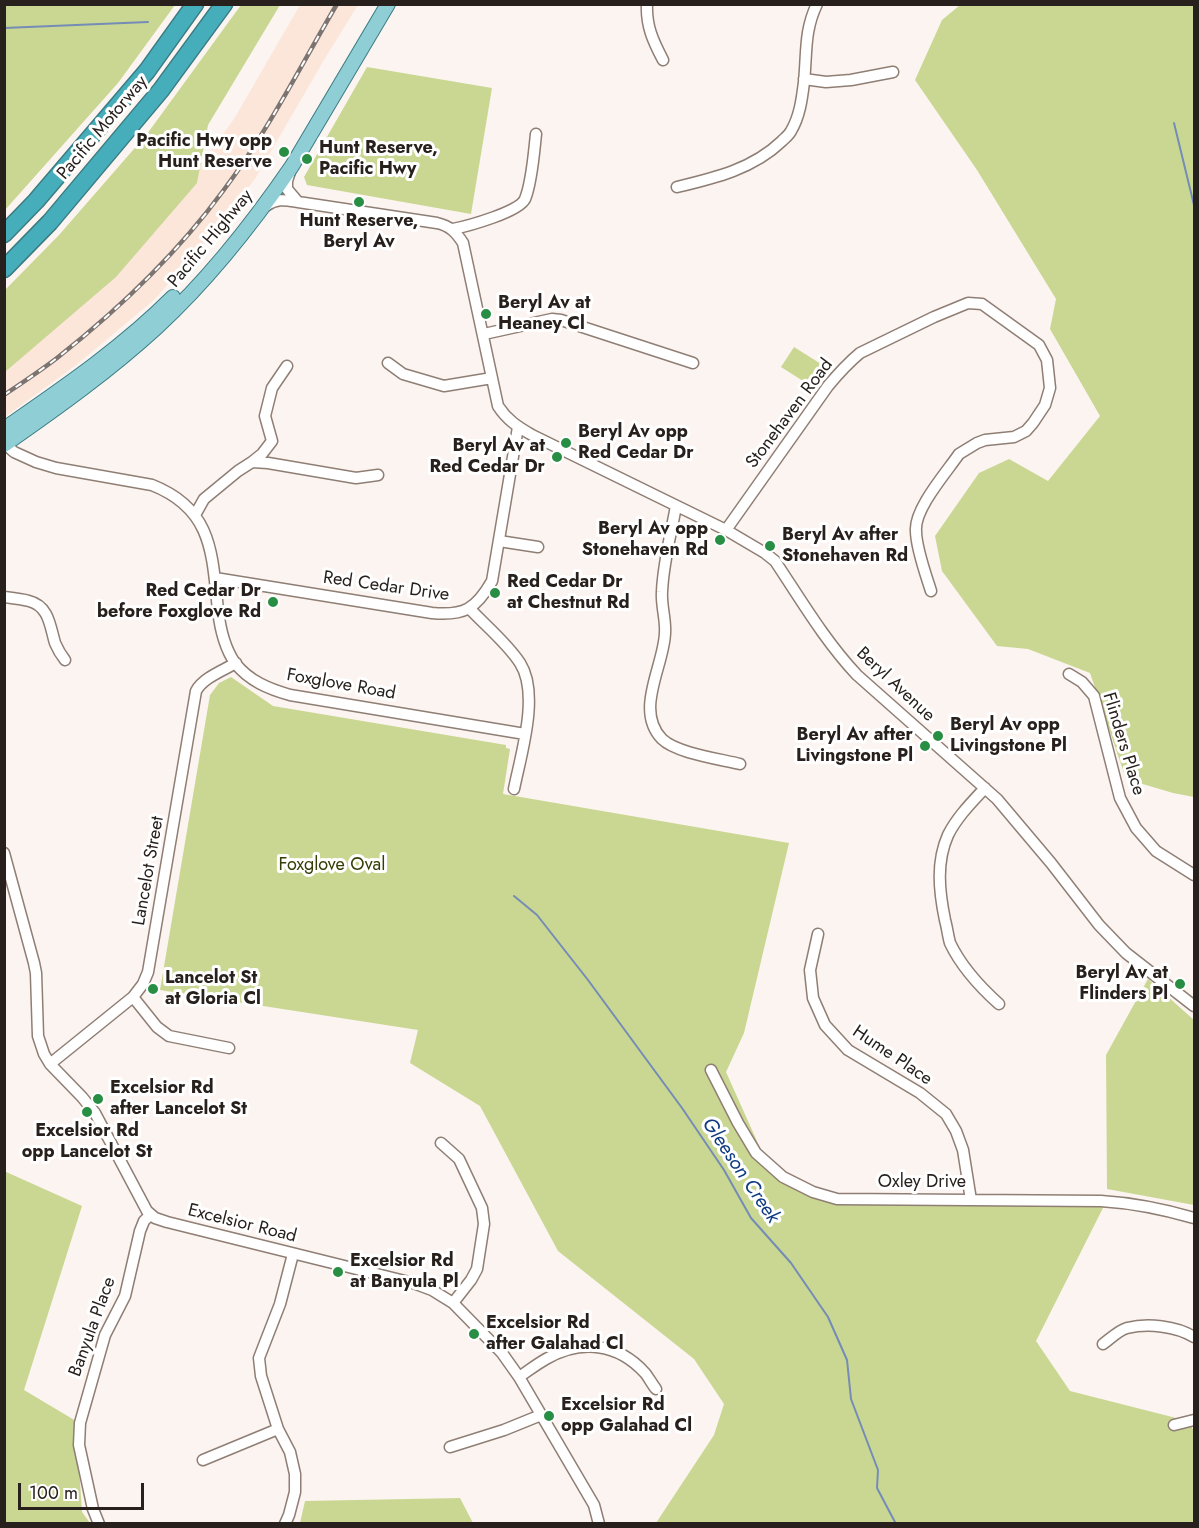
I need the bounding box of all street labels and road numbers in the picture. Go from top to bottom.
street label: Pacific Motorway [53,72,153,184]
street label: Pacific Highway [164,186,258,292]
street label: Stonehaven Road [742,355,838,473]
street label: Red Cedar Drive [322,567,450,607]
street label: Beryl Avenue [851,643,939,727]
street label: Foxglove Road [285,665,397,705]
street label: Flinders Place [1097,690,1149,798]
street label: Lancelot Street [129,815,169,927]
street label: Hume Place [848,1021,936,1091]
street label: Oxley Drive [878,1172,966,1194]
street label: Excelsior Road [185,1200,299,1248]
street label: Banyula Place [65,1274,121,1380]

